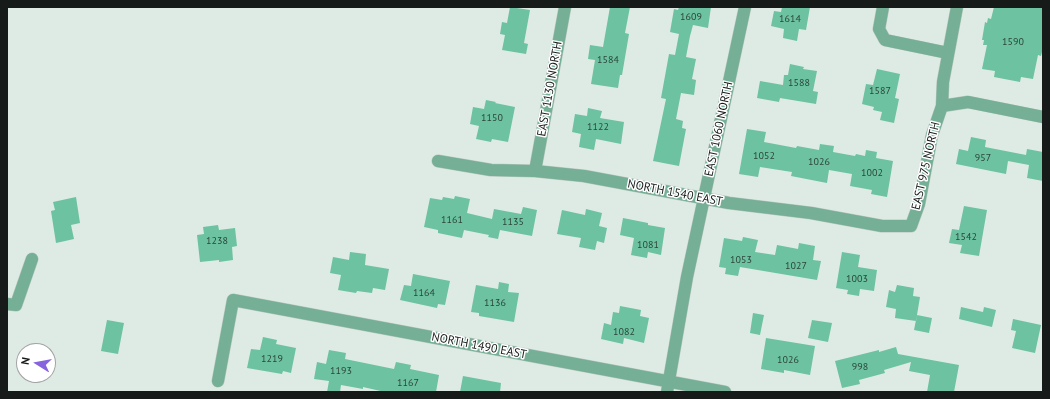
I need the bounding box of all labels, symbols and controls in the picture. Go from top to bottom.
house number: 1609 [680,11,702,23]
house number: 1614 [779,13,801,25]
house number: 1590 [1002,36,1024,48]
street label: EAST 1130 NORTH [535,40,565,138]
house number: 1584 [597,54,619,66]
house number: 1588 [788,77,810,89]
street label: EAST 1060 NORTH [702,80,736,178]
house number: 1587 [869,85,891,97]
house number: 1150 [481,112,503,124]
house number: 1122 [587,121,609,133]
street label: EAST 975 NORTH [909,121,943,211]
house number: 1052 [753,150,775,162]
house number: 957 [975,152,991,164]
house number: 1026 [808,156,830,168]
house number: 1002 [861,167,883,179]
street label: NORTH 1540 EAST [626,177,724,209]
house number: 1161 [441,214,463,226]
house number: 1135 [502,216,524,228]
house number: 1542 [955,231,977,243]
house number: 1238 [206,235,228,247]
house number: 1081 [637,239,659,251]
house number: 1053 [730,254,752,266]
house number: 1027 [785,260,807,272]
house number: 1003 [846,273,868,285]
house number: 1164 [413,287,435,299]
house number: 1136 [484,297,506,309]
house number: 1082 [613,326,635,338]
street label: NORTH 1490 EAST [430,330,528,362]
north arrow [16,343,56,383]
house number: 1219 [261,353,283,365]
house number: 1026 [777,354,799,366]
text: N [18,356,33,366]
house number: 998 [852,361,868,373]
house number: 1193 [330,365,352,377]
house number: 1167 [397,377,419,389]

